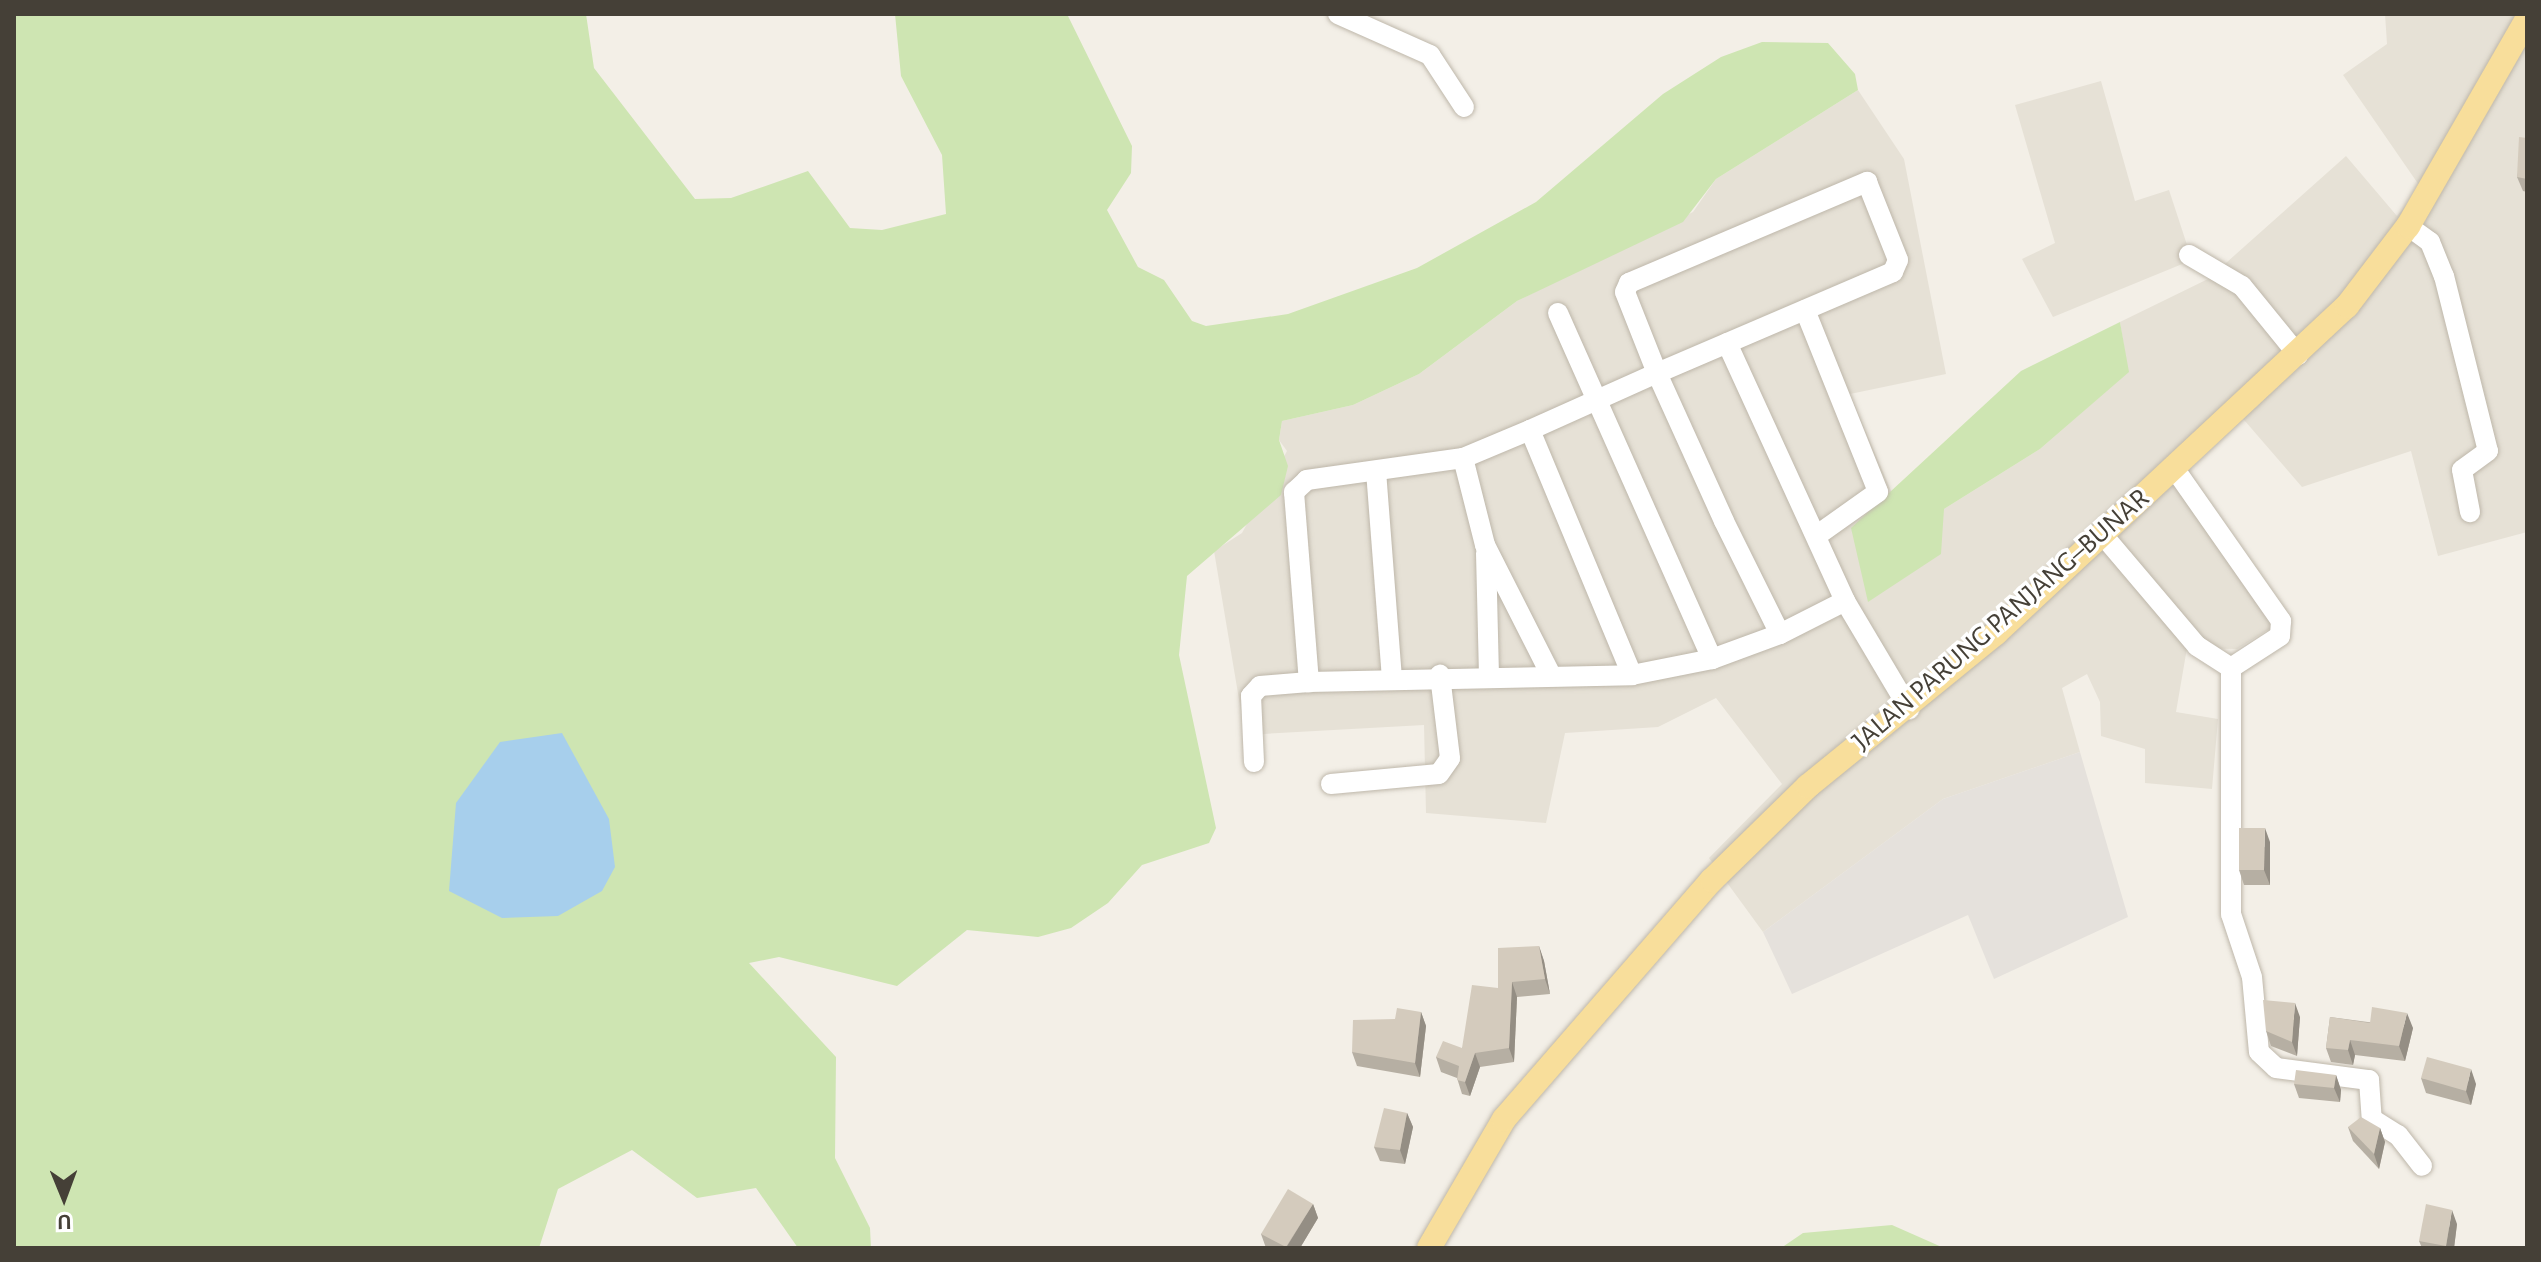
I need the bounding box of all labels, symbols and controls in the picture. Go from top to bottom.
street label: JALAN PARUNG PANJANG–BUNAR [1845,482,2157,758]
north arrow [24,1158,104,1238]
text: U [57,1211,72,1233]

